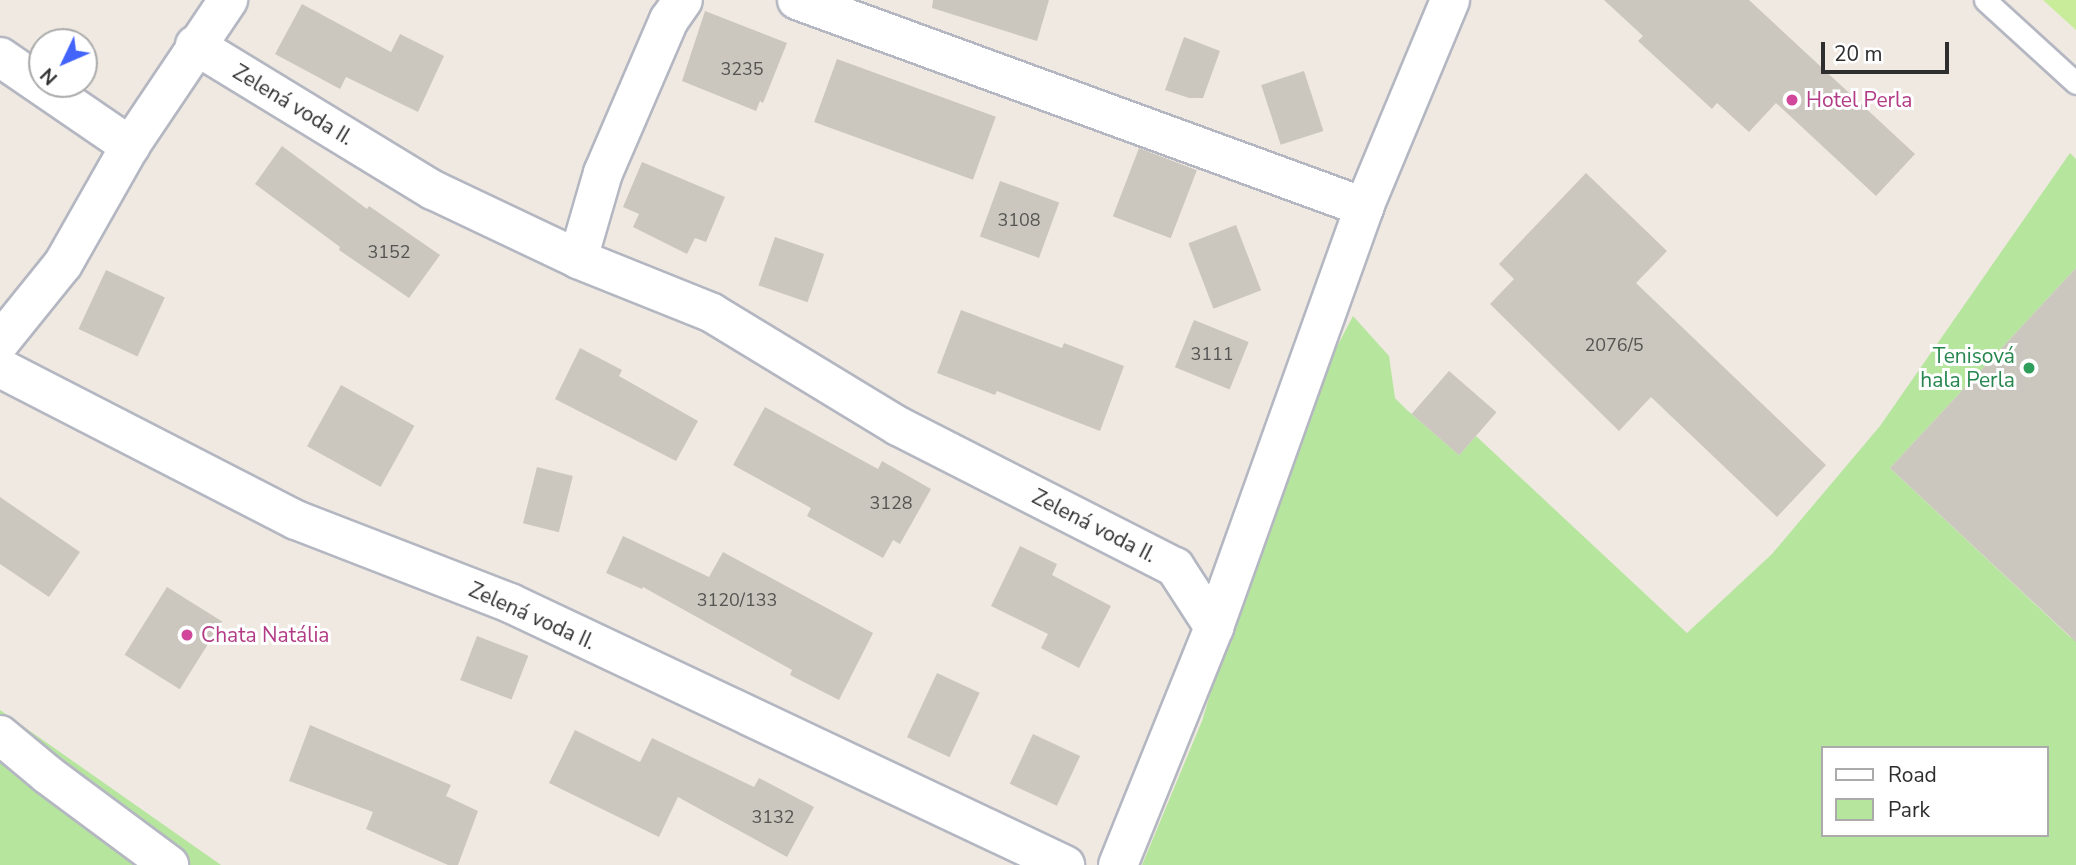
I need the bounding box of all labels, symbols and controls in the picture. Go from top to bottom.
north arrow [28,28,98,98]
scale bar [1824,28,1952,72]
text: 20 m [1834,40,1883,68]
house number: 3235 [720,58,764,80]
street label: Zelená voda II. [228,59,358,151]
text: N [35,62,64,90]
place label: Hotel Perla [1806,87,1912,113]
marker: Hotel Perla [1784,92,1800,108]
house number: 3108 [997,209,1041,231]
house number: 3152 [367,241,411,263]
house number: 2076/5 [1584,334,1644,356]
house number: 3111 [1190,343,1234,365]
place label: Tenisová hala Perla [1920,343,2015,393]
marker: Tenisová hala Perla [2021,360,2037,376]
street label: Zelená voda II. [1028,484,1160,568]
house number: 3128 [869,492,913,514]
street label: Zelená voda II. [465,577,599,655]
house number: 3120/133 [697,589,777,611]
place label: Chata Natália [201,622,329,648]
marker: Chata Natália [179,627,195,643]
legend [1820,746,2048,837]
text: Road [1888,761,1937,789]
text: Park [1888,796,1930,824]
house number: 3132 [751,806,795,828]

